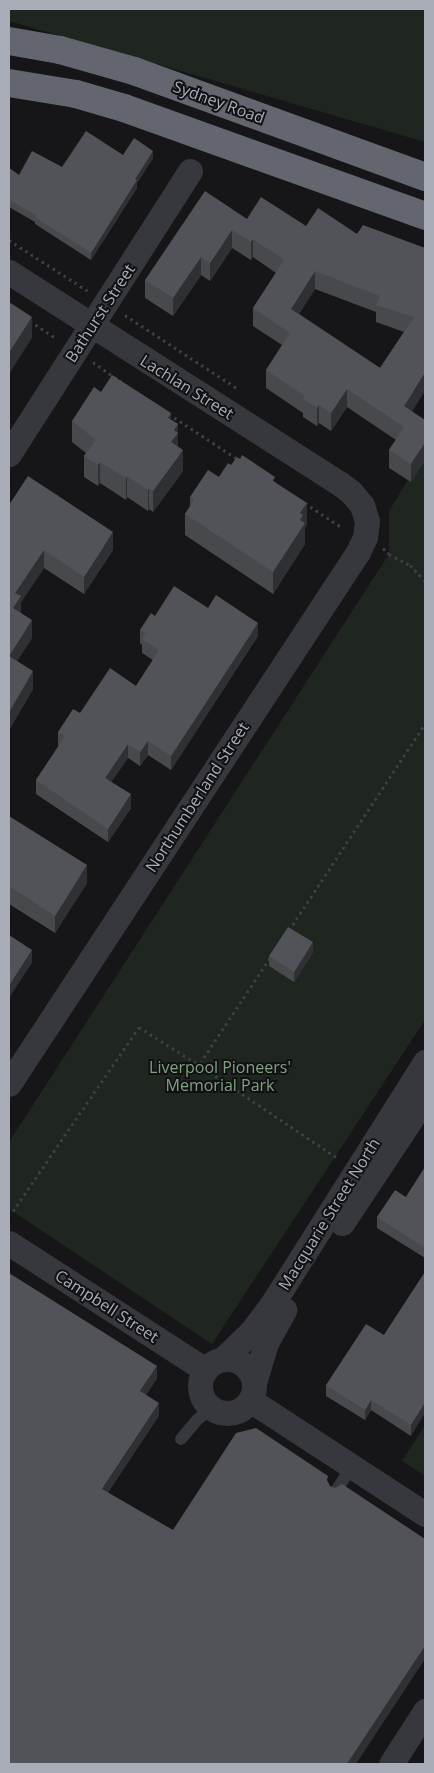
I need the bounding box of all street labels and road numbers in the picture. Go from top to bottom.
street label: Sydney Road [171,77,267,127]
street label: Bathurst Street [61,260,139,366]
street label: Lachlan Street [137,351,237,423]
street label: Northumberland Street [141,718,253,876]
street label: Macquarie Street North [274,1134,384,1294]
street label: Campbell Street [52,1265,162,1347]

